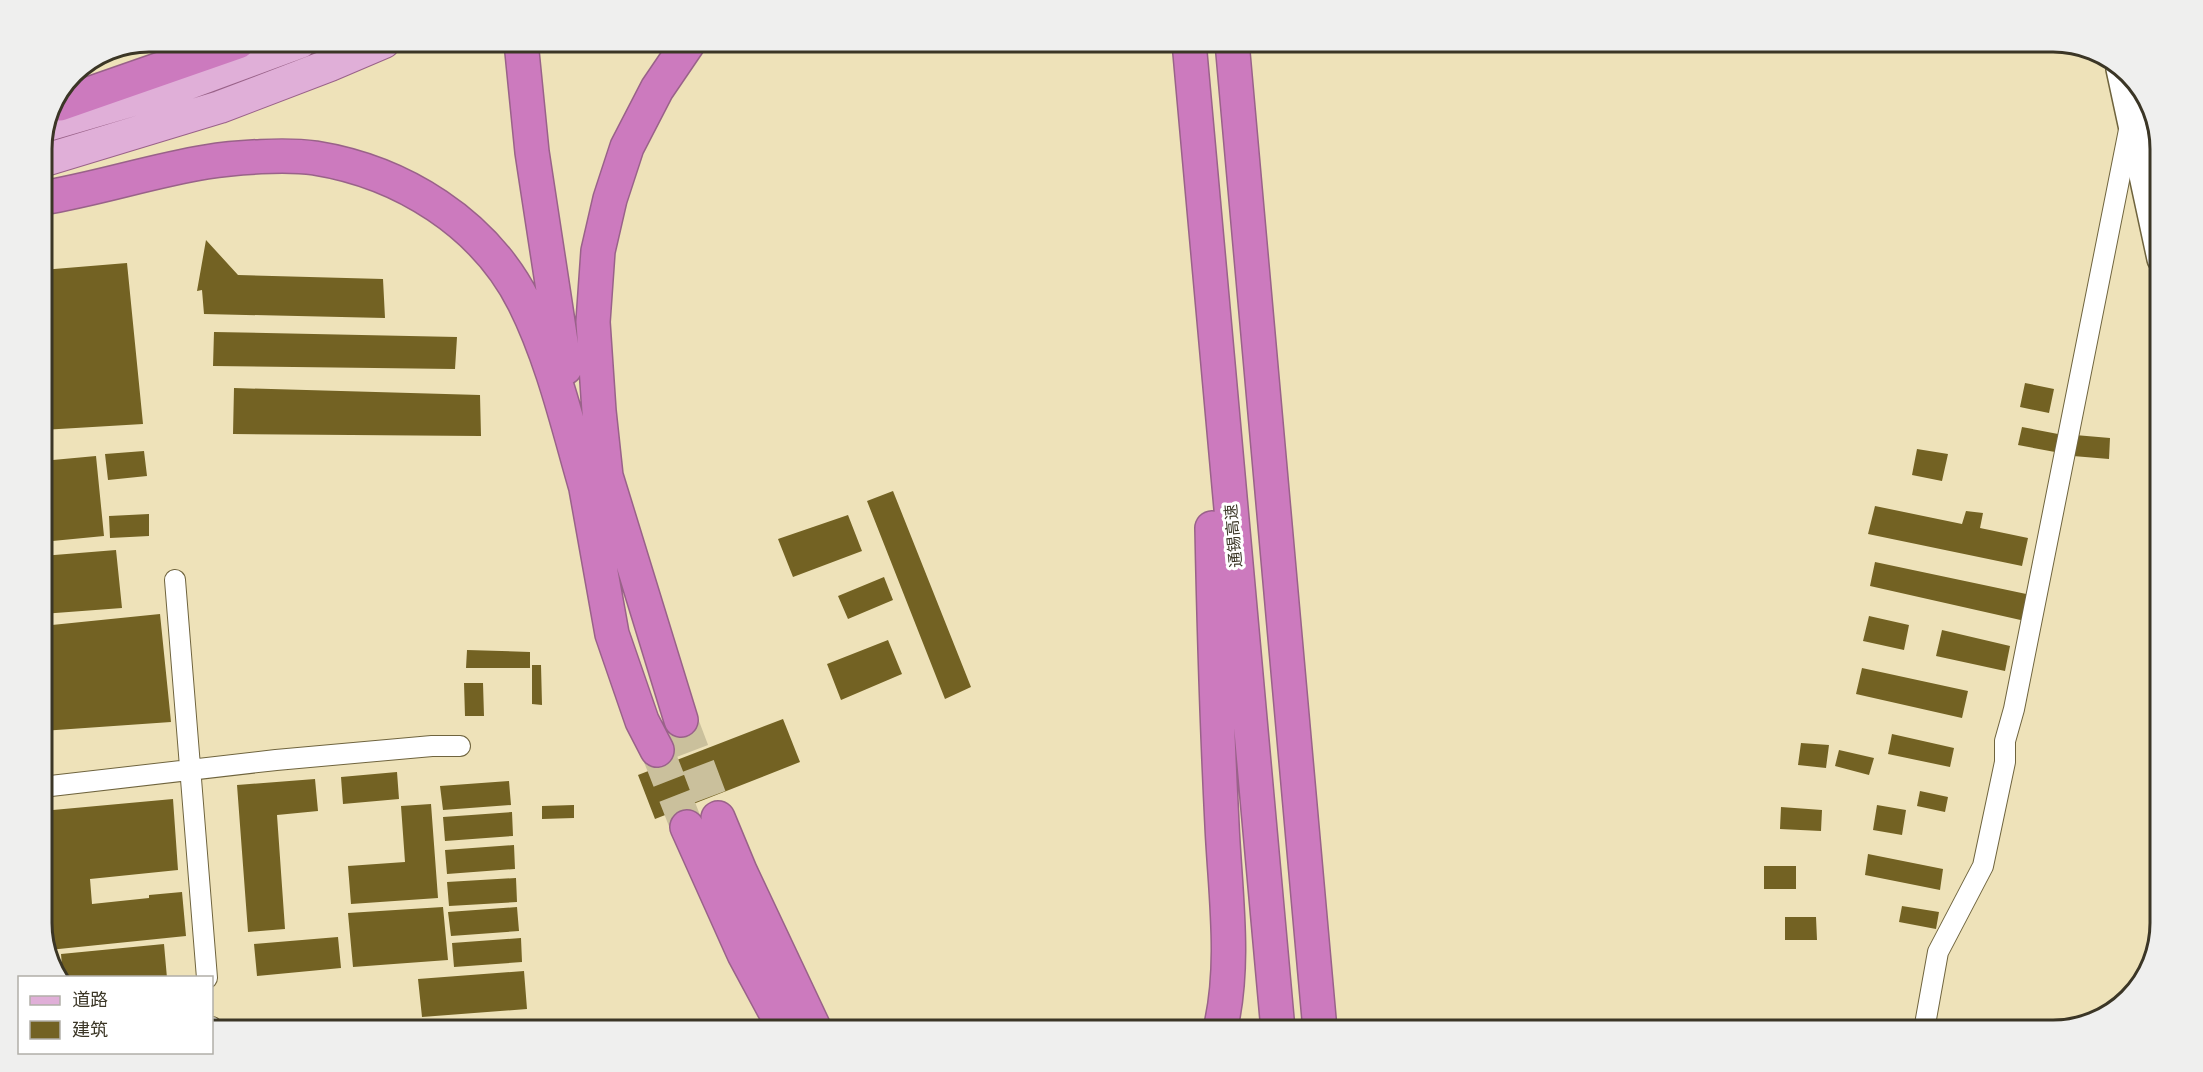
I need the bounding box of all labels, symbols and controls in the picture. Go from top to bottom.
street label: 通锡高速 [1222,503,1245,569]
legend [18,976,213,1054]
text: 道路 [72,990,108,1010]
text: 建筑 [72,1020,108,1040]

